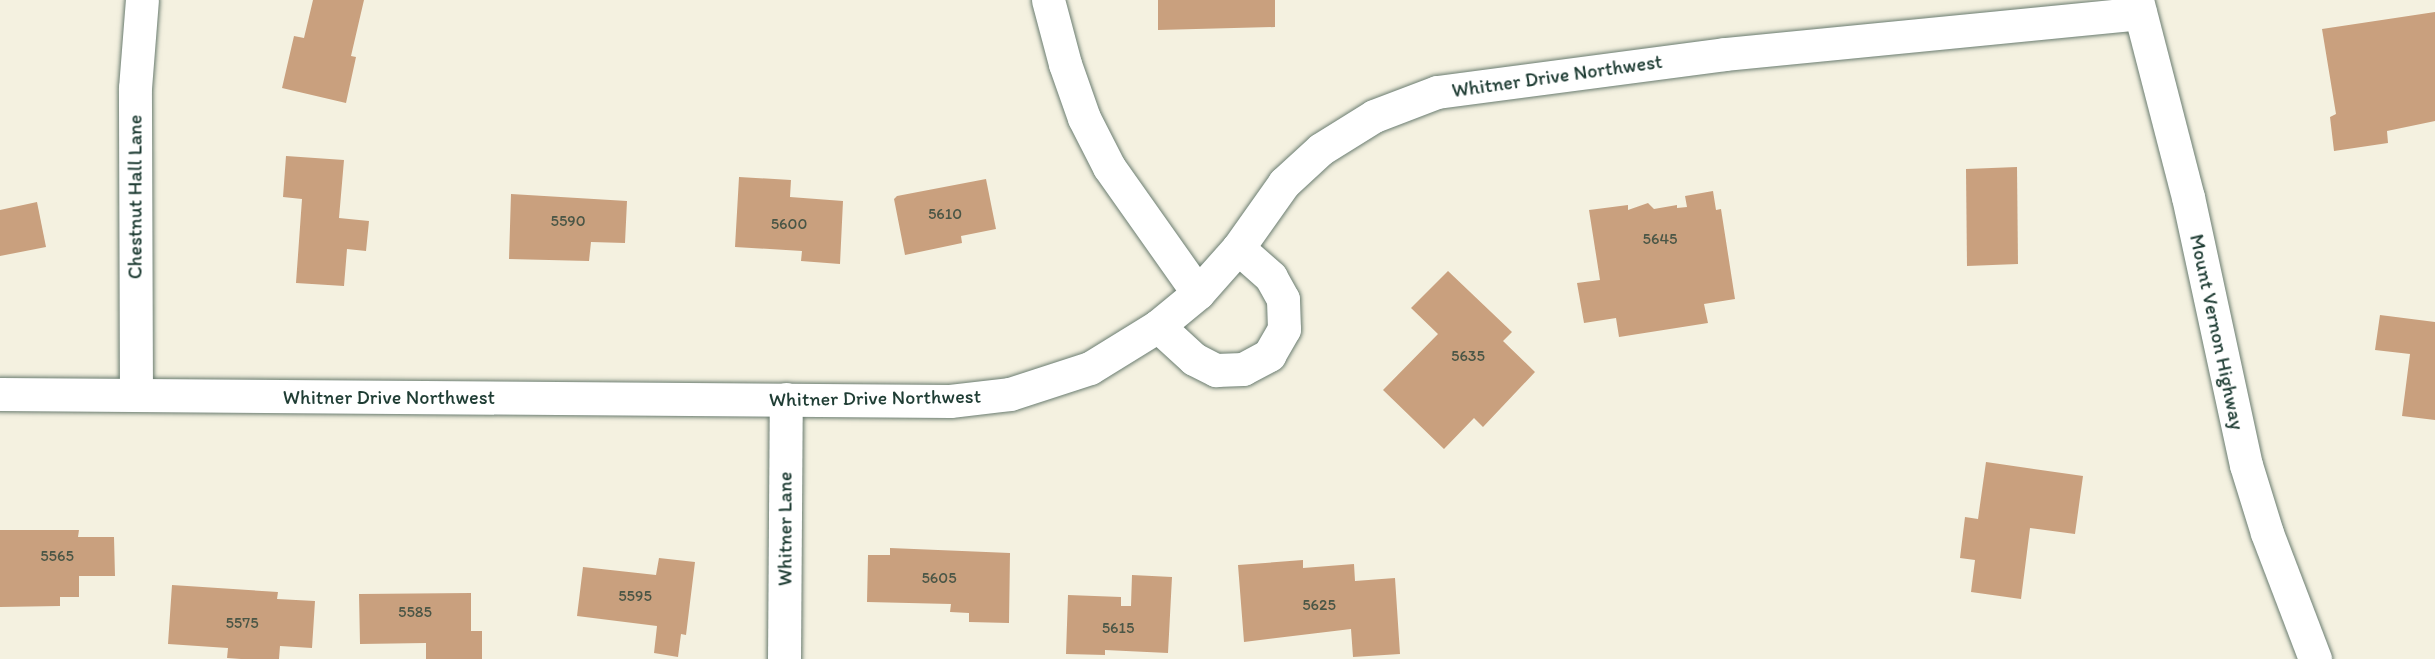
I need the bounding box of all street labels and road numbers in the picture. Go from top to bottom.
street label: Whitner Drive Northwest [1450,49,1664,103]
street label: Chestnut Hall Lane [123,114,147,280]
street label: Mount Vernon Highway [2185,233,2249,431]
street label: Whitner Drive Northwest [768,384,982,412]
street label: Whitner Drive Northwest [283,385,495,409]
street label: Whitner Lane [773,471,797,587]

